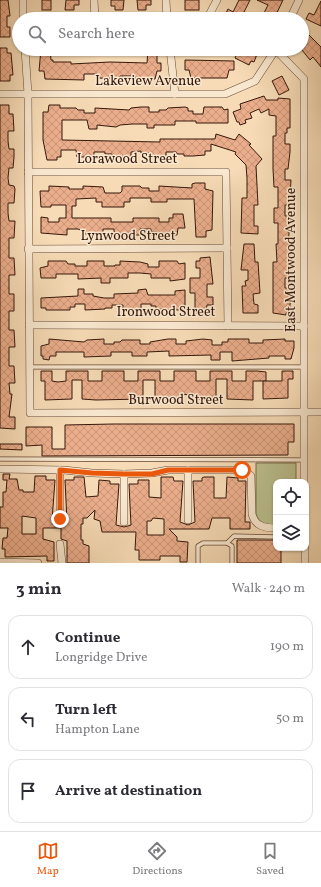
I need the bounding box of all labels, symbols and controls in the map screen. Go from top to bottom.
search box [12,12,309,56]
icon: search [26,23,48,45]
text: Search here [58,24,135,45]
street label: Lakeview Avenue [95,72,201,91]
street label: Lorawood Street [77,150,177,169]
street label: East Montwood Avenue [282,187,301,332]
street label: Lynwood Street [80,227,176,246]
street label: Ironwood Street [116,303,216,322]
street label: Burwood Street [128,391,224,410]
route start [233,461,251,479]
map controls [273,479,309,551]
button: locate [273,479,309,515]
route end [51,510,69,528]
button: layers [273,515,309,551]
text: 3 min [16,578,62,601]
text: Walk · 240 m [232,580,305,598]
text: Continue [55,628,120,649]
icon: ahead [17,636,39,658]
text: 190 m [270,638,304,656]
text: Longridge Drive [55,649,147,667]
text: Turn left [55,700,117,721]
icon: left [17,708,39,730]
text: 50 m [276,710,304,728]
text: Hampton Lane [55,721,140,739]
icon: arrive [17,780,39,802]
text: Arrive at destination [55,781,202,802]
tab: Map [37,840,59,879]
tab: Directions [132,840,183,879]
tab: Saved [256,840,284,879]

